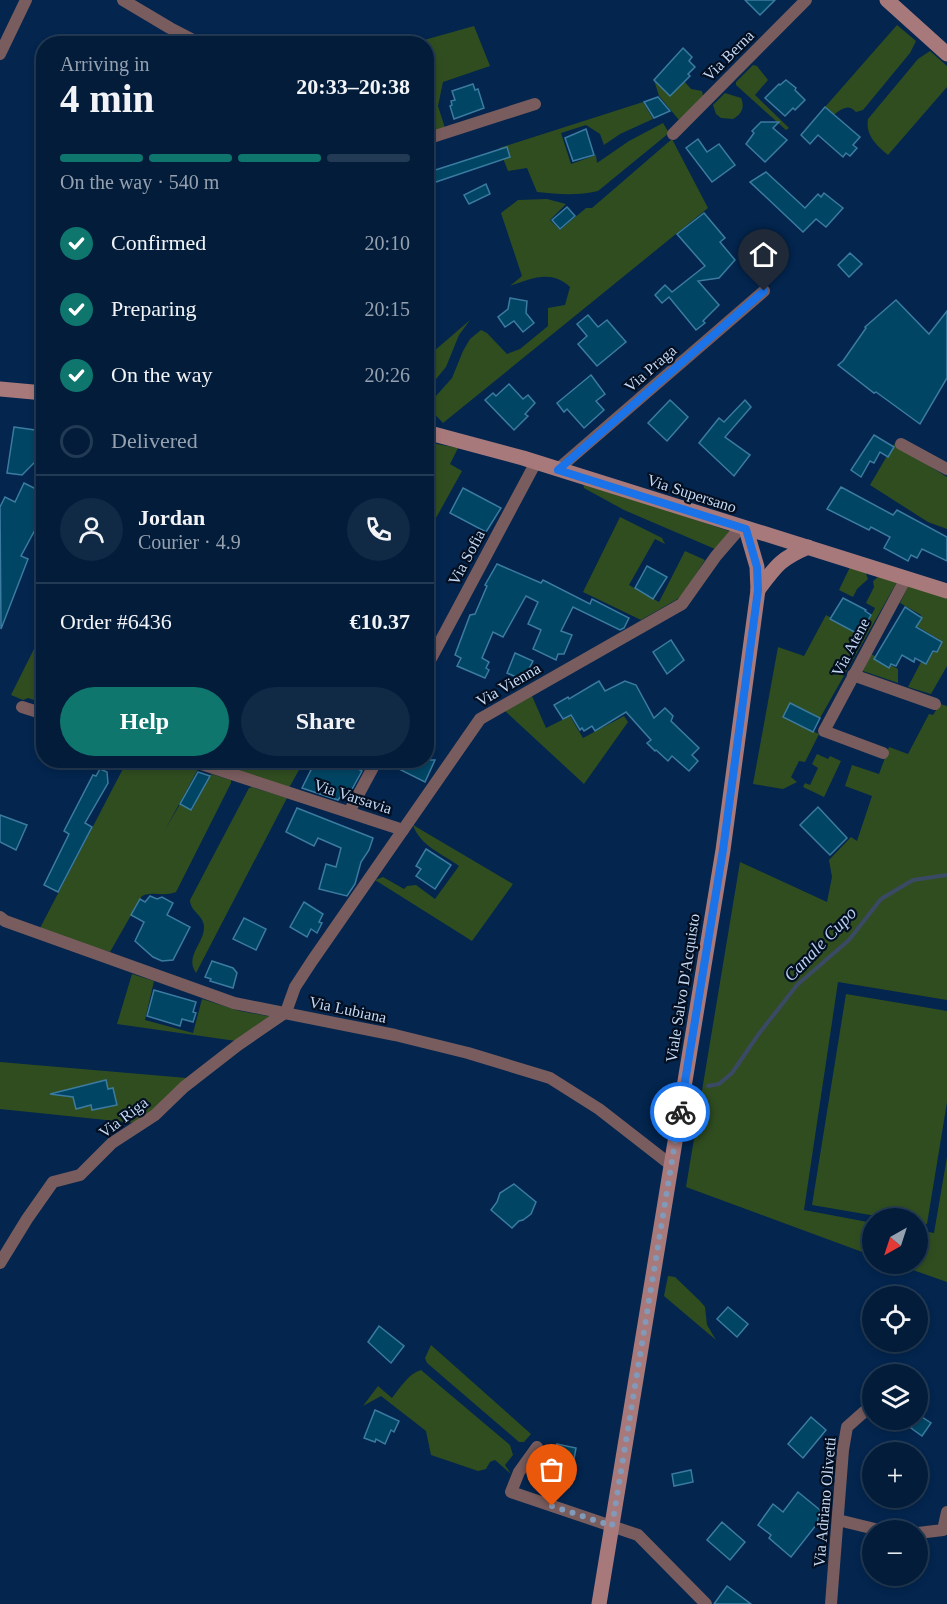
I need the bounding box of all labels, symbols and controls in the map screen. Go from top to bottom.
street label: Via Berna [700,27,757,84]
text: Arriving in [60,53,149,75]
text: 20:33–20:38 [296,74,410,99]
text: 4 min [60,77,154,120]
text: On the way · 540 m [60,171,219,193]
icon: check [60,227,93,260]
pin [738,229,789,291]
text: Confirmed [111,230,206,255]
text: 20:10 [364,232,410,254]
icon: home [747,238,780,271]
icon: check [60,293,93,326]
text: Preparing [111,296,197,321]
text: 20:15 [364,298,410,320]
street label: Via Praga [621,341,680,396]
icon: check [60,359,93,392]
text: On the way [111,362,212,387]
text: 20:26 [364,364,410,386]
text: Delivered [111,428,198,453]
street label: Via Supersano [645,471,739,517]
button: person [60,498,123,561]
button: phone [347,498,410,561]
text: Jordan [138,505,205,530]
street label: Via Sofia [445,527,488,588]
text: Courier · 4.9 [138,531,241,553]
text: Order #6436 [60,609,172,634]
text: €10.37 [350,609,410,634]
street label: Via Atene [828,615,873,679]
street label: Via Vienna [473,659,543,710]
button: Help [60,687,229,756]
button: Share [241,687,410,756]
street label: Via Varsavia [312,776,394,817]
water label: Canale Cupo [780,903,860,985]
street label: Viale Salvo D'Acquisto [662,913,704,1064]
street label: Via Lubiana [308,993,388,1026]
courier [650,1082,710,1142]
street label: Via Riga [96,1094,152,1142]
icon: bike [664,1096,697,1129]
north arrow [862,1208,928,1274]
map controls [862,1208,928,1586]
button: locate [862,1286,928,1352]
button: layers [862,1364,928,1430]
street label: Via Adriano Olivetti [810,1436,839,1568]
button: + [862,1442,928,1508]
pin [526,1444,577,1506]
icon: bag [535,1453,568,1486]
button: − [862,1520,928,1586]

